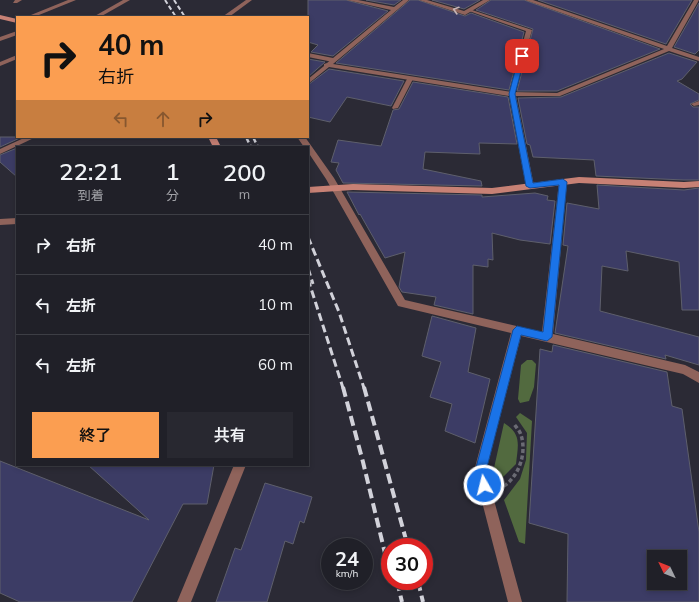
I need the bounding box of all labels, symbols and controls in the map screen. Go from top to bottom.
one-way arrow [452,6,459,15]
text: 40 m [98,27,164,62]
icon: right [32,32,84,84]
pin [505,39,539,73]
icon: arrive [511,45,533,67]
text: 右折 [98,65,134,88]
icon: left [110,108,132,130]
icon: ahead [152,108,174,130]
icon: right [194,108,216,130]
text: 22:21 [59,156,122,186]
text: 1 [165,156,180,186]
text: 200 [223,157,266,187]
text: m [239,186,250,202]
text: 到着 [78,187,104,203]
text: 分 [166,187,179,203]
icon: right [32,234,54,256]
text: 40 m [258,235,293,254]
text: 右折 [66,236,96,255]
icon: left [32,294,54,316]
text: 10 m [258,295,293,314]
text: 左折 [66,296,96,315]
icon: left [32,354,54,376]
text: 60 m [258,355,293,374]
text: 左折 [66,356,96,375]
button: 終了 [32,412,159,458]
button: 共有 [167,412,293,458]
position arrow [463,464,505,506]
speed limit sign: 30 [381,538,433,590]
text: 24 [335,546,359,571]
north arrow [647,550,687,590]
map controls [647,550,687,590]
text: km/h [336,567,358,580]

